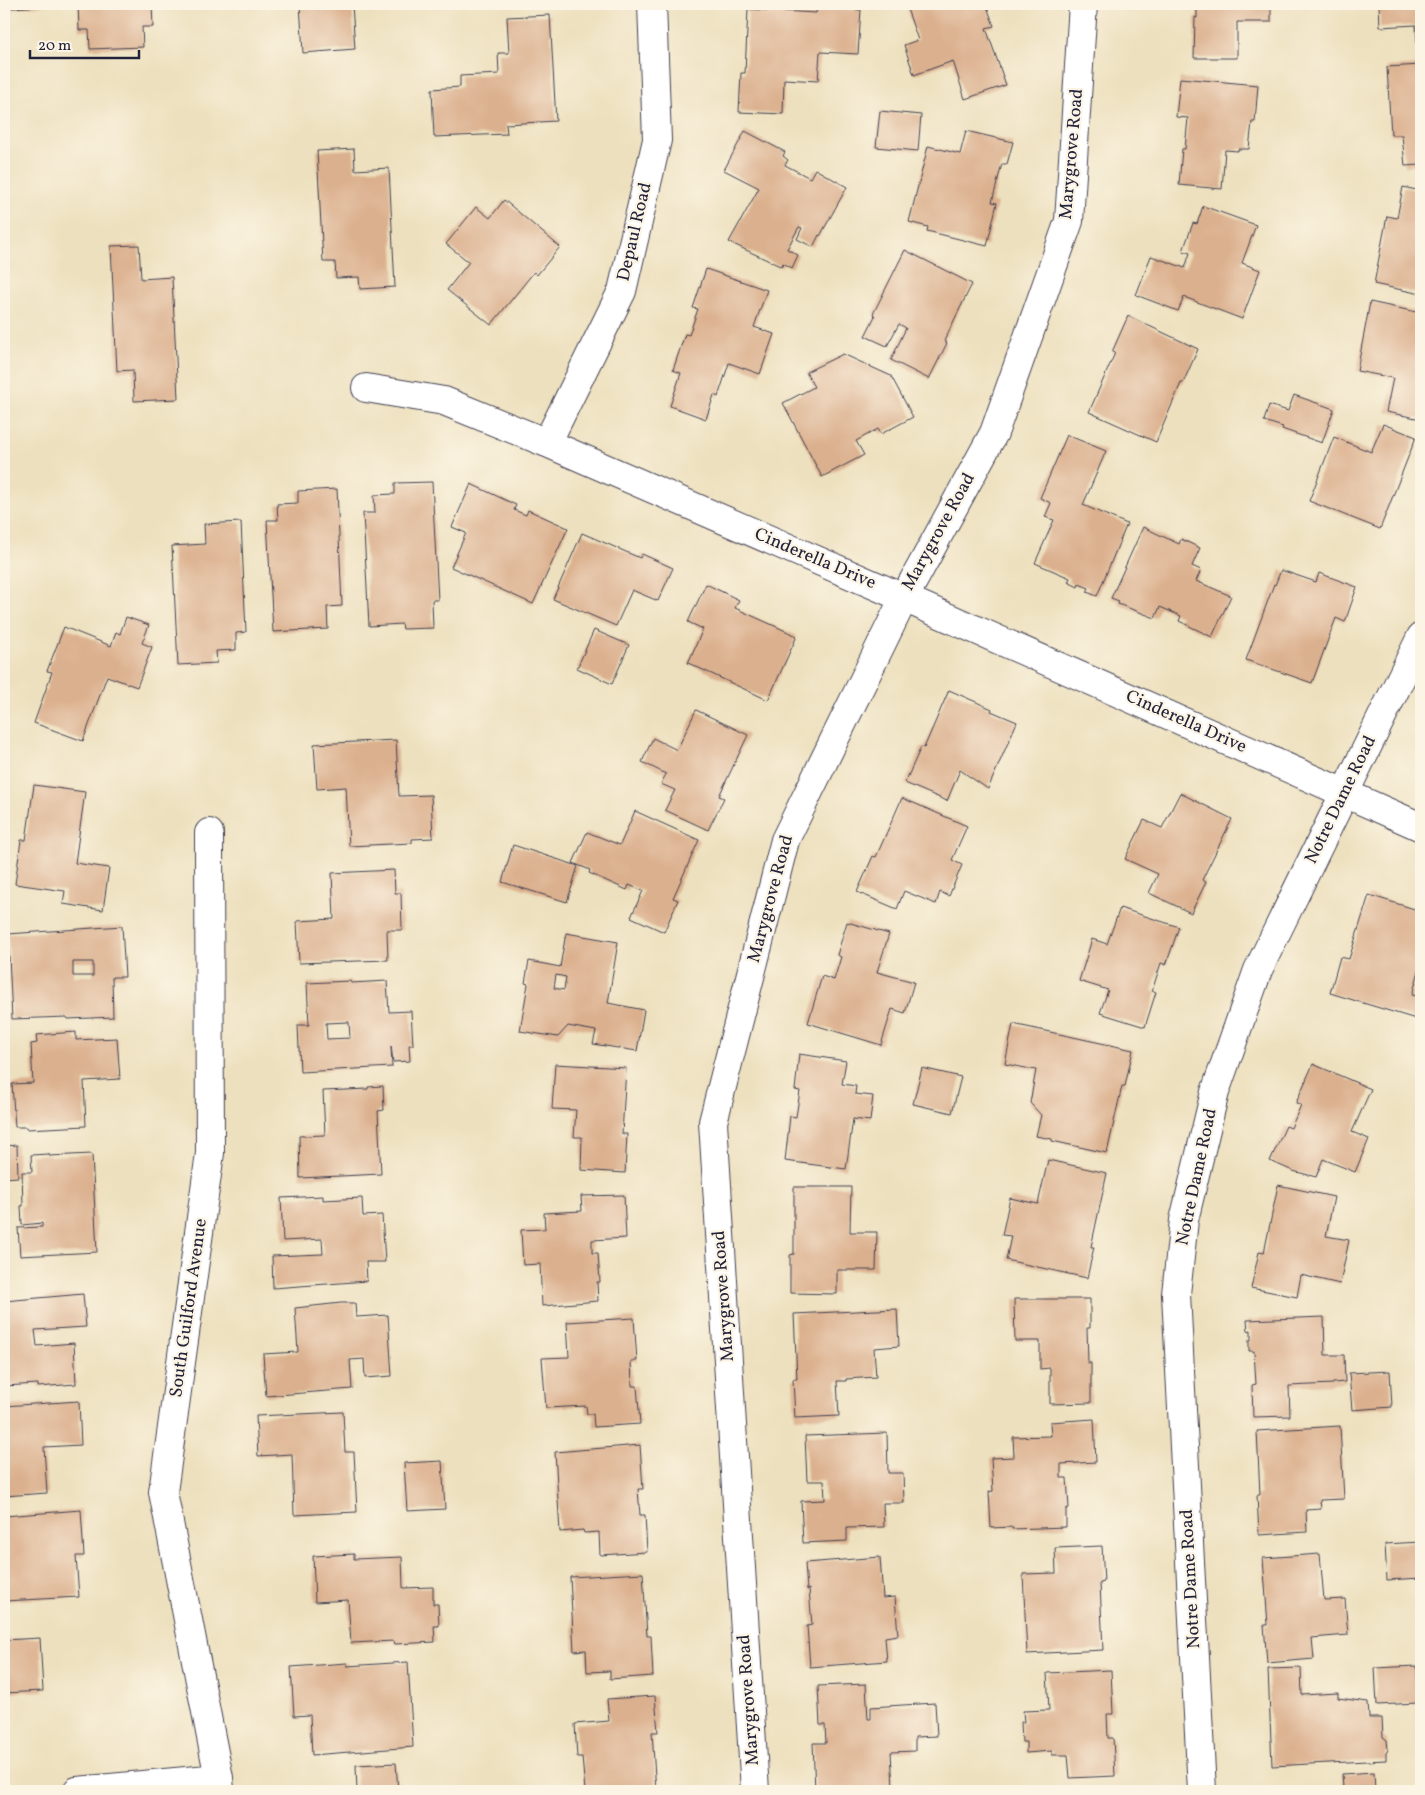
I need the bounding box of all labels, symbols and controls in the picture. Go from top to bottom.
scale bar [30,28,139,60]
text: 20 m [38,36,71,57]
street label: Marygrove Road [1054,88,1090,220]
street label: Depaul Road [611,180,659,284]
street label: Marygrove Road [896,469,982,595]
street label: Cinderella Drive [750,522,880,596]
street label: Cinderella Drive [1122,684,1250,760]
street label: Notre Dame Road [1299,732,1383,868]
street label: Marygrove Road [742,832,800,966]
street label: Notre Dame Road [1170,1106,1224,1248]
street label: South Guilford Avenue [164,1217,214,1399]
street label: Marygrove Road [707,1230,741,1362]
street label: Notre Dame Road [1175,1509,1207,1649]
street label: Marygrove Road [732,1634,766,1766]

